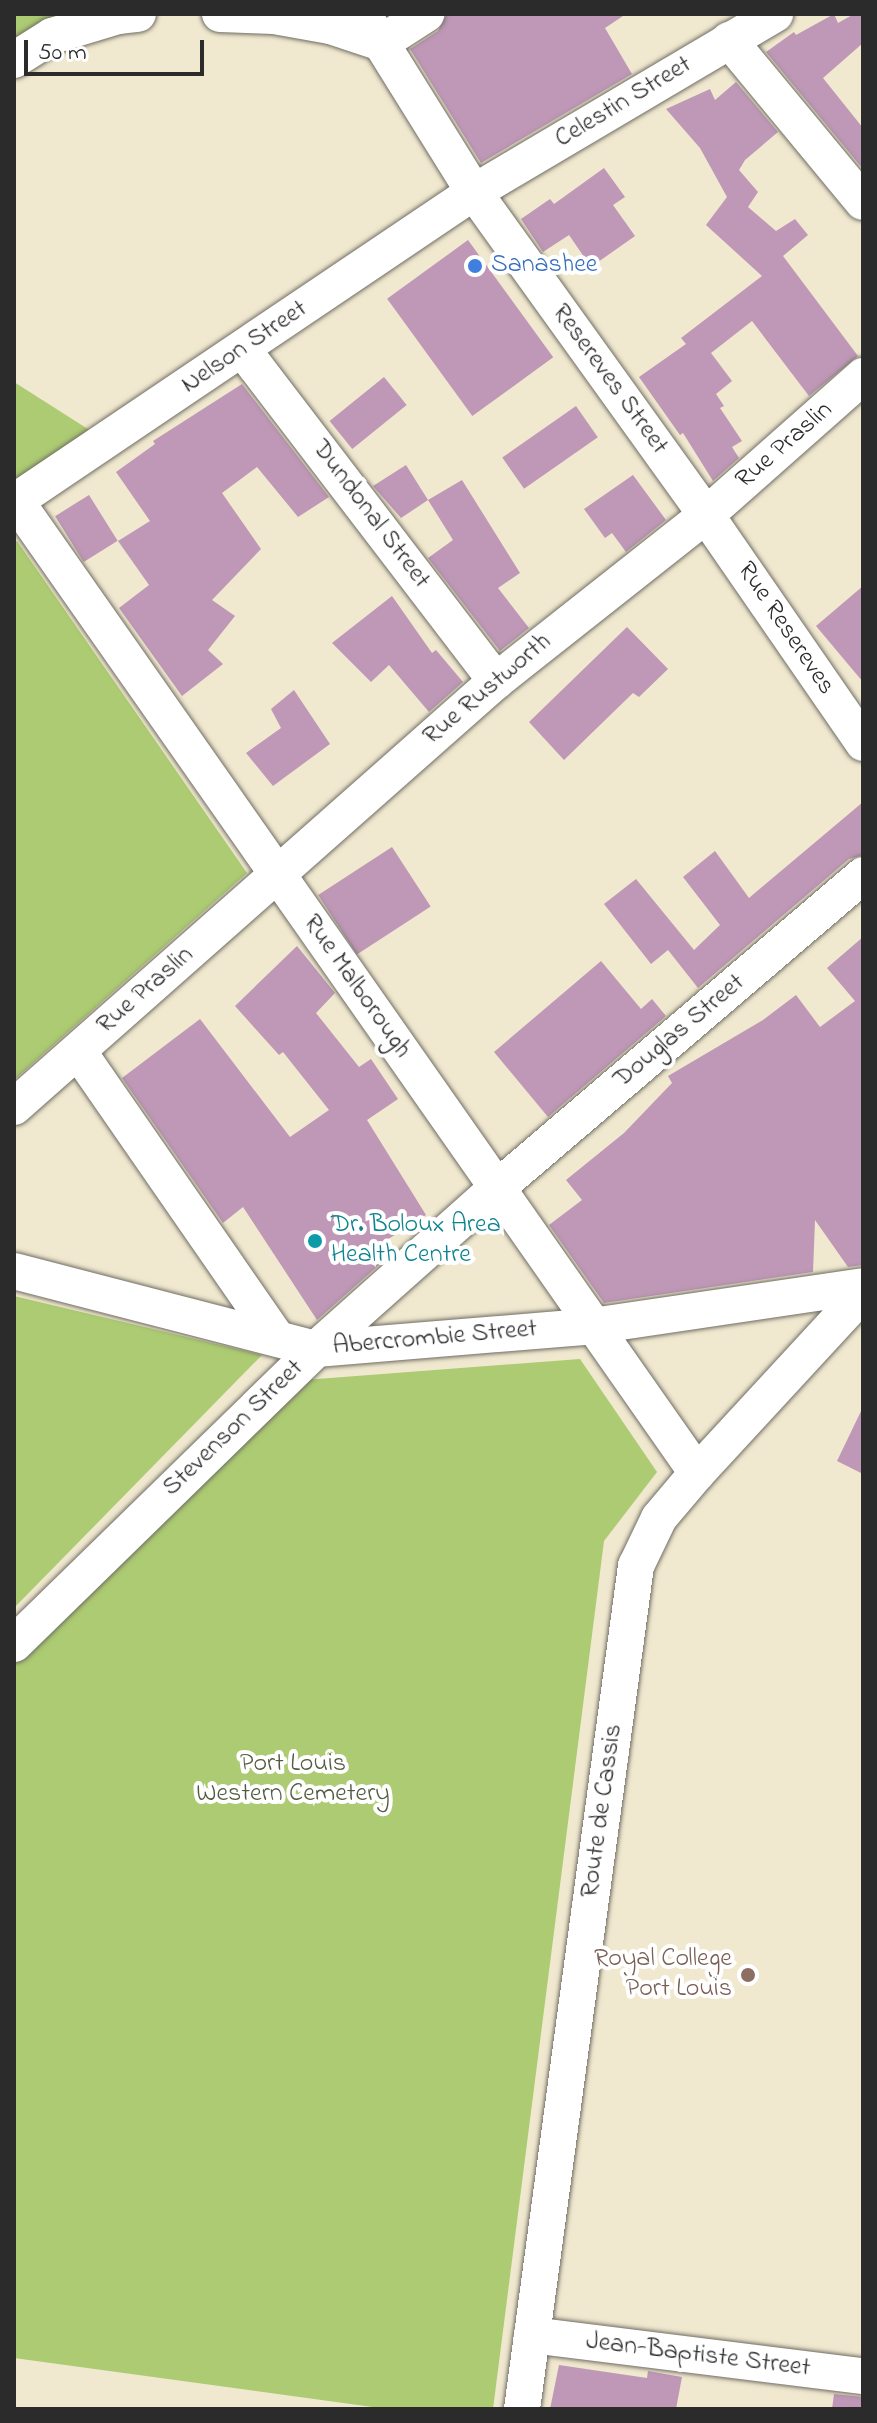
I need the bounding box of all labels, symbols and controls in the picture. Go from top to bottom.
scale bar [28,24,208,74]
text: 50 m [38,36,87,71]
street label: Celestin Street [550,50,698,156]
place label: Sanashee [491,250,597,282]
marker: Sanashee [466,257,484,275]
street label: Nelson Street [176,294,314,402]
street label: Resereves Street [544,299,674,461]
street label: Rue Praslin [730,396,840,496]
street label: Dundonal Street [304,435,436,595]
street label: Rue Resereves [729,557,841,701]
street label: Rue Rustworth [417,627,559,753]
street label: Rue Malborough [295,909,417,1065]
street label: Rue Praslin [91,941,201,1041]
street label: Douglas Street [608,968,752,1096]
place label: Dr. Boloux Area Health Centre [331,1210,501,1272]
marker: Dr. Boloux Area Health Centre [306,1232,324,1250]
street label: Abercrombie Street [332,1315,538,1363]
street label: Stevenson Street [157,1354,311,1504]
street label: Route de Cassis [575,1722,631,1900]
park label: Port Louis Western Cemetery [196,1749,390,1810]
place label: Royal College Port Louis [594,1944,732,2006]
marker: Royal College Port Louis [739,1966,757,1984]
street label: Jean-Baptiste Street [584,2327,812,2385]

